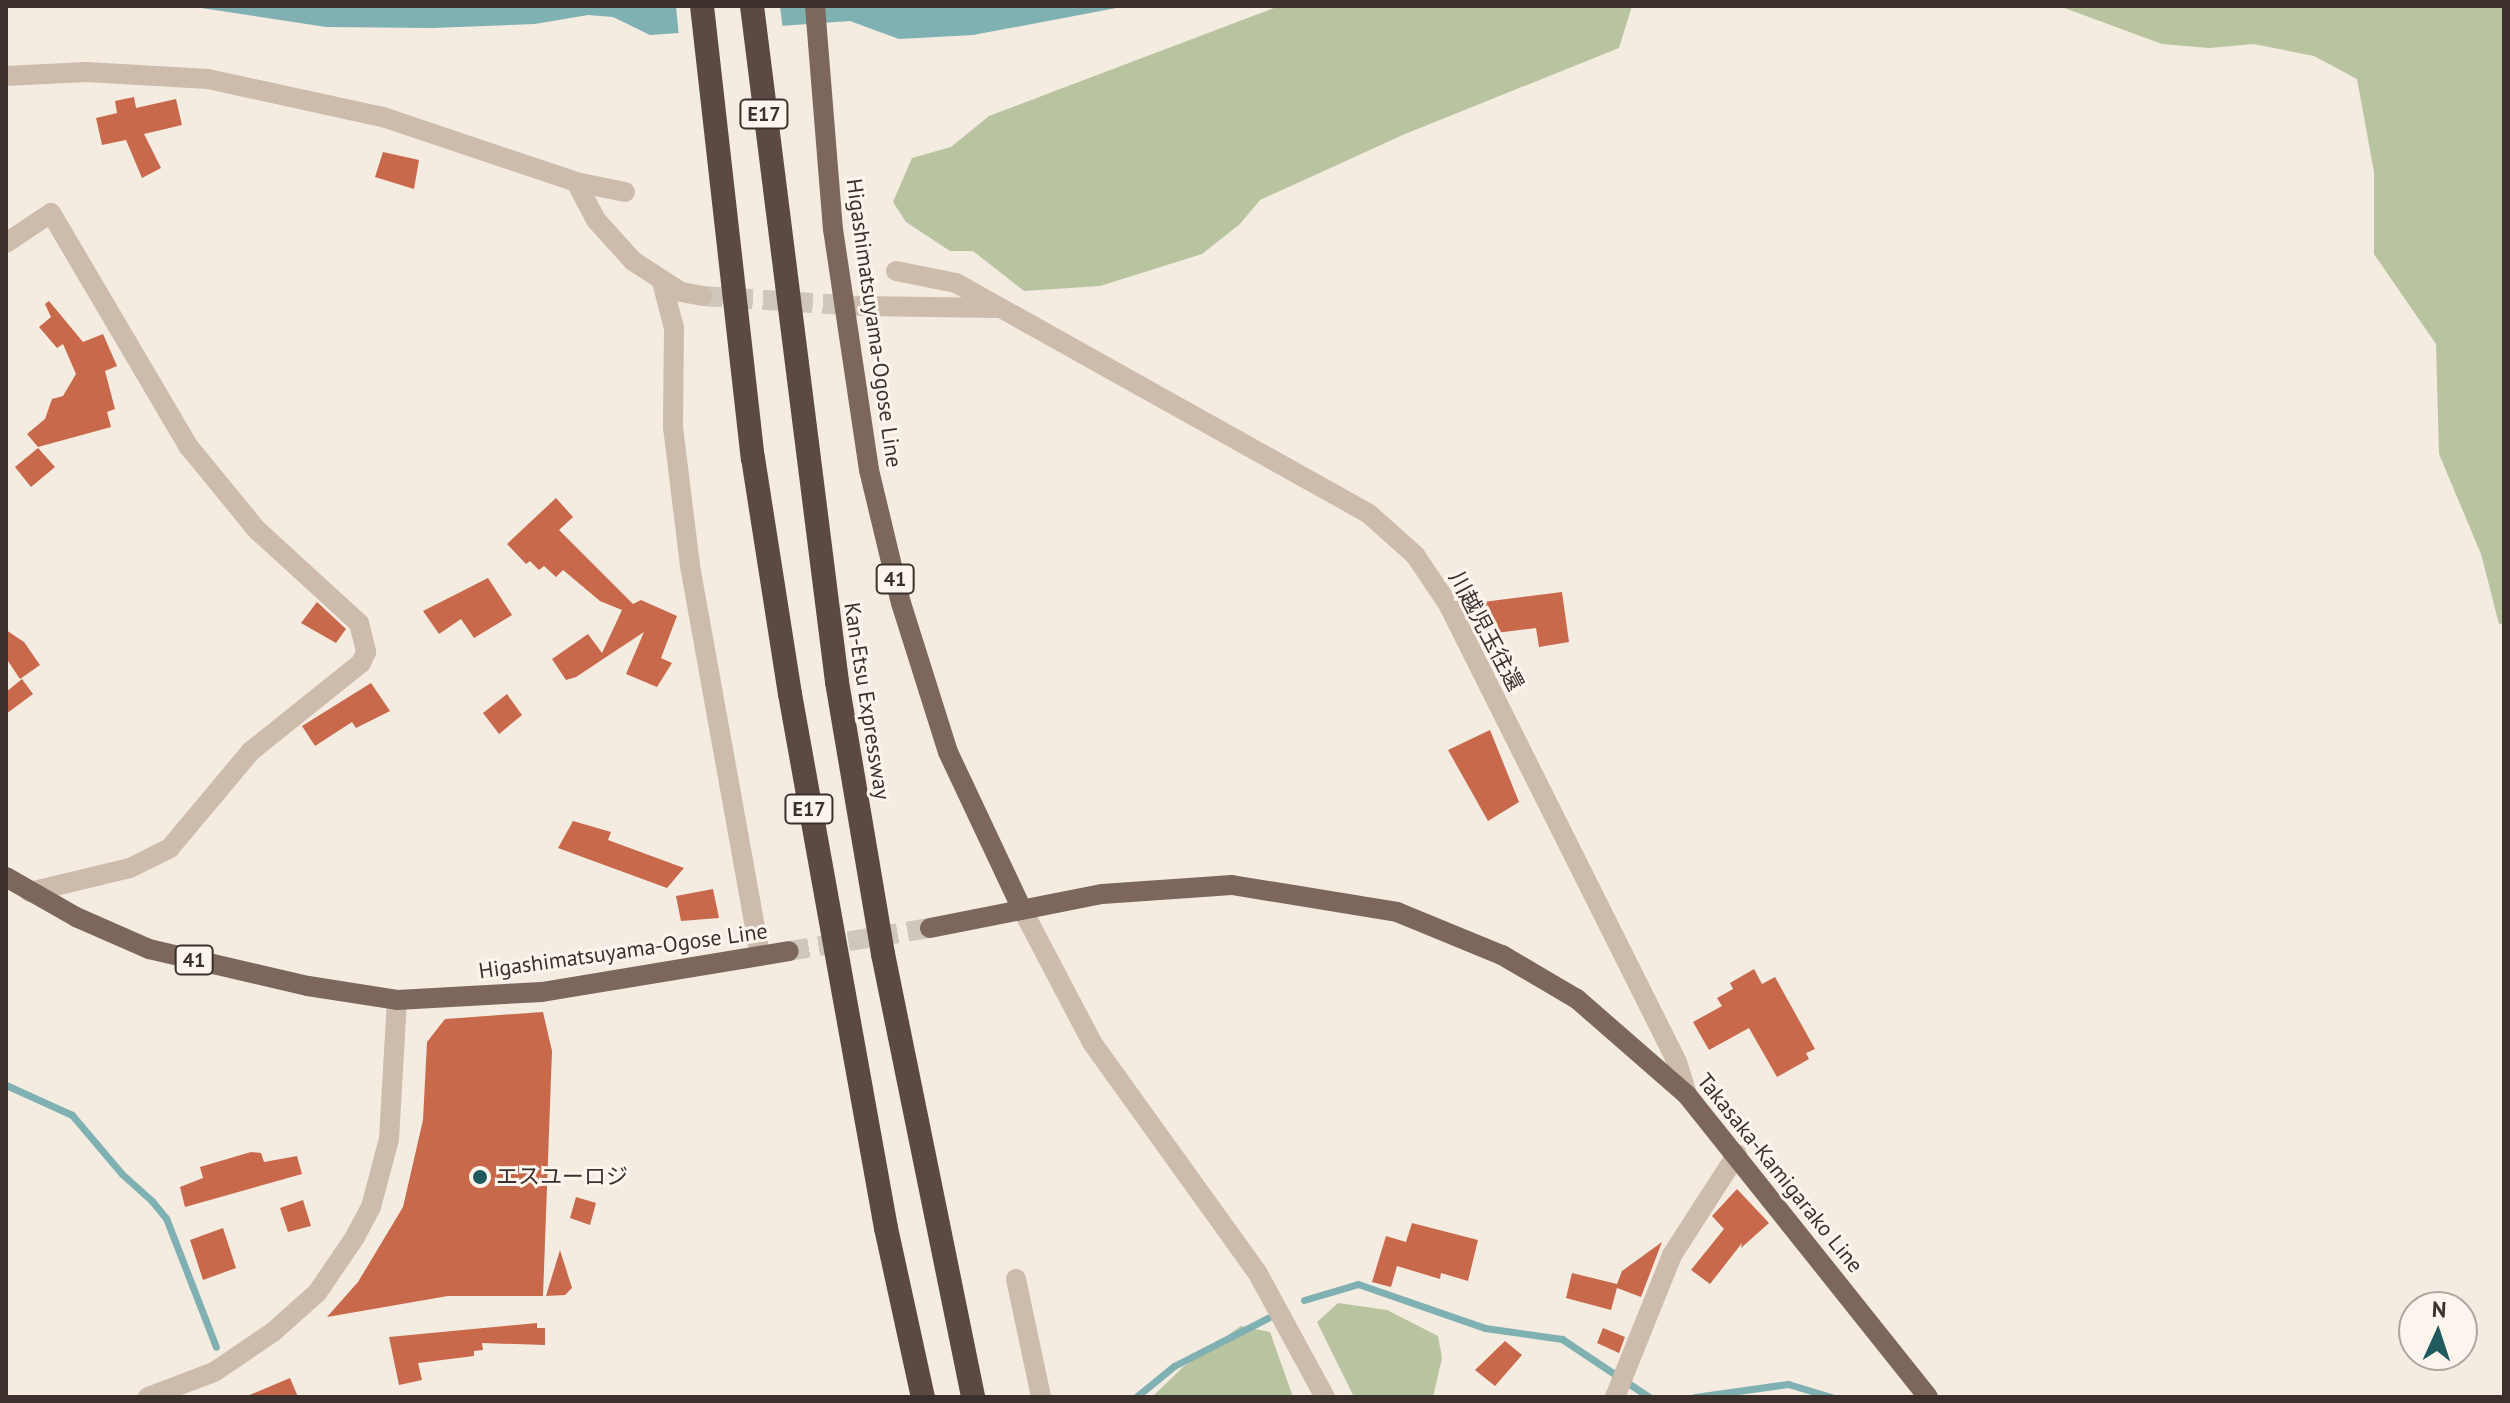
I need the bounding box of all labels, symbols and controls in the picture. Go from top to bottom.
road number: E17 [738,98,790,130]
street label: Higashimatsuyama-Ogose Line [841,177,907,469]
road number: 41 [875,563,915,595]
street label: 川越児玉往還 [1443,567,1529,695]
street label: Kan-Etsu Expressway [838,600,896,802]
road number: E17 [783,793,835,825]
street label: Higashimatsuyama-Ogose Line [477,918,769,984]
road number: 41 [174,944,214,976]
street label: Takasaka-Kamigarako Line [1691,1068,1869,1278]
place label: エスユーロジ [496,1164,628,1190]
marker: エスユーロジ [471,1168,489,1186]
north arrow [2398,1291,2478,1371]
text: N [2431,1295,2447,1323]

